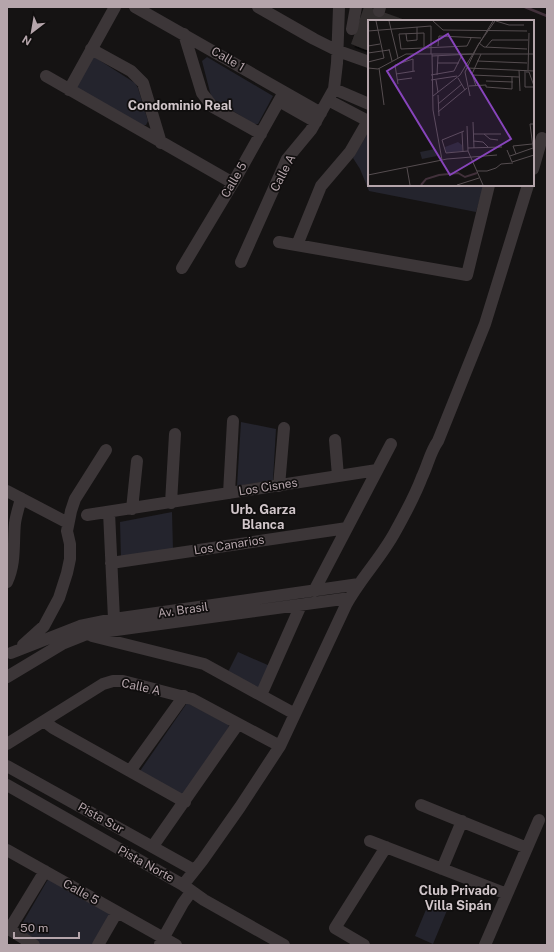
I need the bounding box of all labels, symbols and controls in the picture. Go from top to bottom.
north arrow [12,12,52,52]
inset map [368,20,534,186]
text: N [20,33,34,48]
street label: Calle 1 [209,44,247,74]
district label: Condominio Real [128,98,232,113]
street label: Calle A [267,152,299,194]
street label: Calle 5 [218,159,250,200]
street label: Los Cisnes [238,475,298,499]
district label: Urb. Garza Blanca [230,502,296,532]
street label: Los Canarios [193,533,265,557]
street label: Av. Brasil [157,599,209,620]
street label: Calle A [120,676,162,698]
street label: Pista Sur [76,800,127,837]
street label: Pista Norte [115,843,177,885]
street label: Calle 5 [61,876,102,908]
district label: Club Privado Villa Sipán [419,883,497,913]
scale bar [14,914,79,940]
text: 50 m [20,921,48,935]

